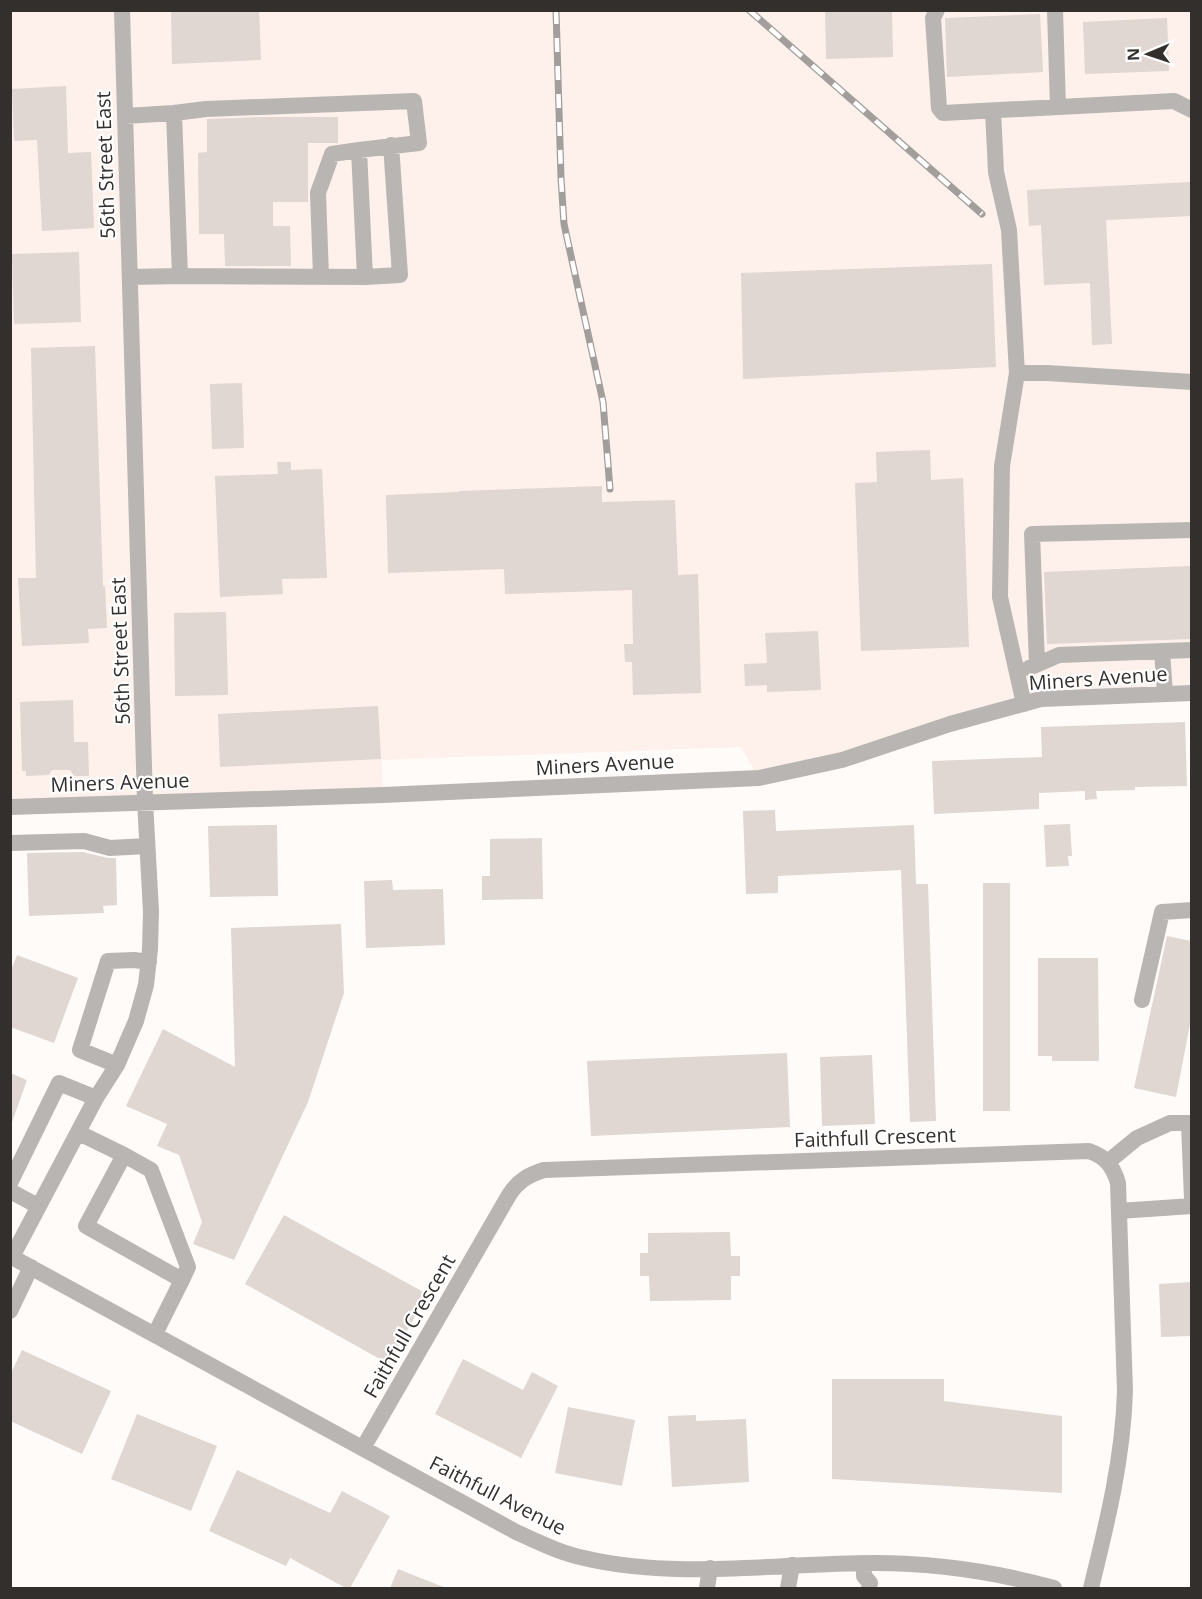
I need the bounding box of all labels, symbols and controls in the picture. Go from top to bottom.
north arrow [1118,24,1178,84]
text: N [1122,48,1144,61]
street label: 56th Street East [89,91,121,239]
street label: 56th Street East [104,577,136,725]
street label: Miners Avenue [1028,660,1168,696]
street label: Miners Avenue [535,747,675,781]
street label: Miners Avenue [50,766,190,798]
street label: Faithfull Crescent [794,1121,956,1153]
street label: Faithfull Crescent [357,1249,461,1403]
street label: Faithfull Avenue [425,1449,571,1541]

